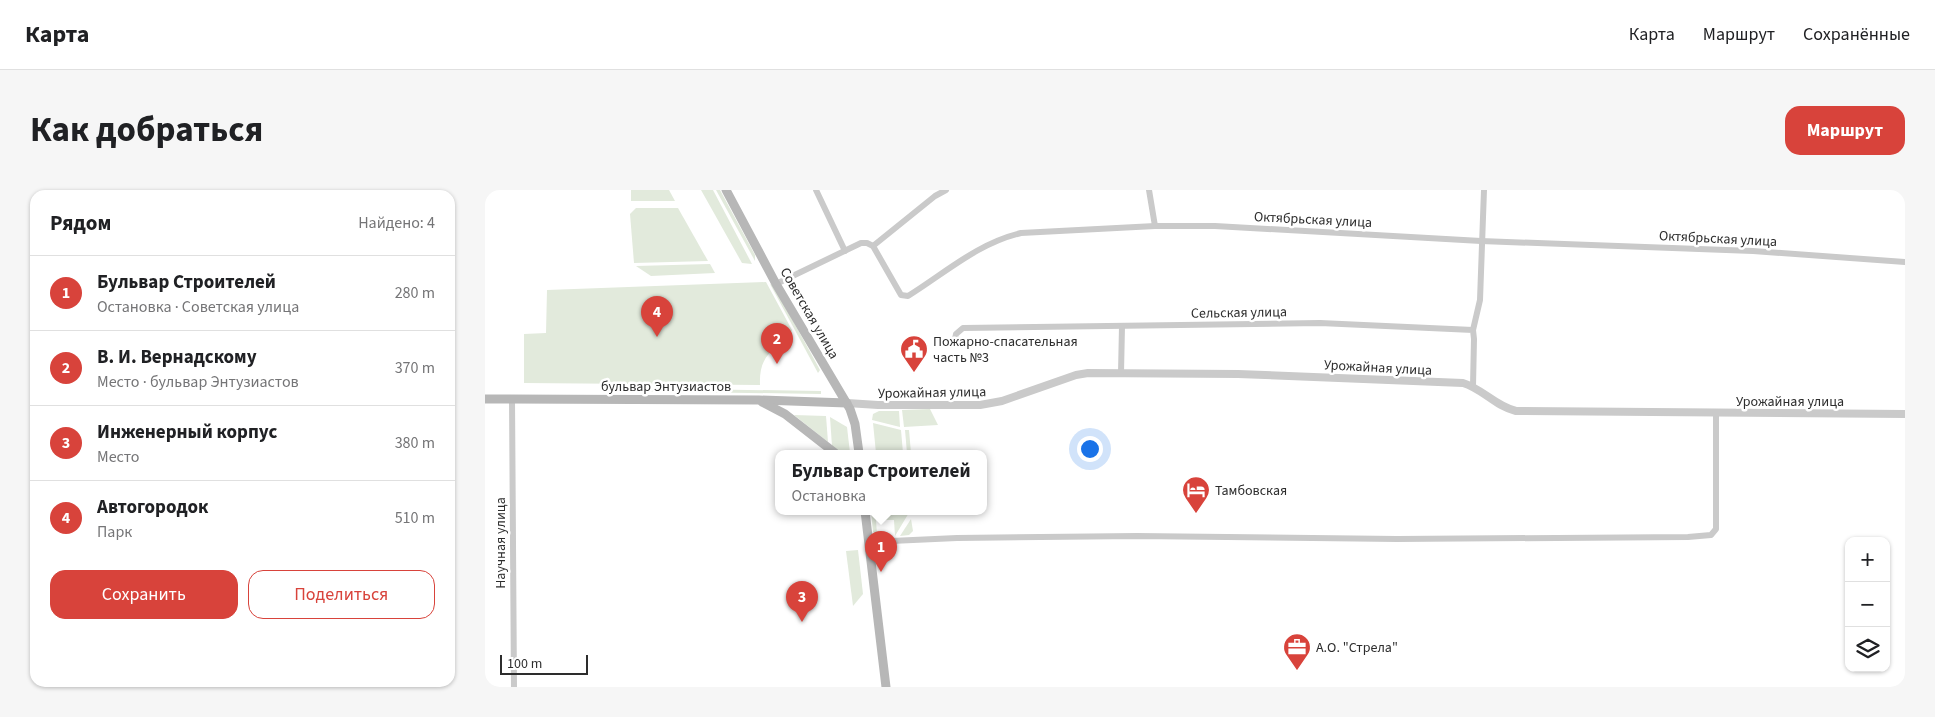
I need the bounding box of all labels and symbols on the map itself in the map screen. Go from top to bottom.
street label: Октябрьская улица [1253,207,1373,233]
street label: Октябрьская улица [1658,226,1778,252]
street label: Советская улица [775,264,843,363]
pin: 4 [641,296,673,337]
street label: Сельская улица [1191,302,1287,324]
pin: 2 [761,323,793,364]
place label: Пожарно-спасательная часть №3 [933,332,1078,368]
public building icon: Пожарно-спасательная часть №3 [899,334,929,373]
street label: Урожайная улица [1323,355,1433,381]
street label: бульвар Энтузиастов [601,377,731,397]
street label: Урожайная улица [878,382,986,404]
street label: Урожайная улица [1736,392,1844,412]
your location [1077,436,1103,462]
hotel icon: Тамбовская [1181,475,1211,514]
place label: Тамбовская [1215,481,1287,501]
street label: Научная улица [491,497,511,589]
pin: 1 [865,531,897,572]
pin: 3 [786,581,818,622]
office icon: А.О. "Стрела" [1282,632,1312,671]
place label: А.О. "Стрела" [1316,638,1398,658]
scale bar [500,652,587,675]

